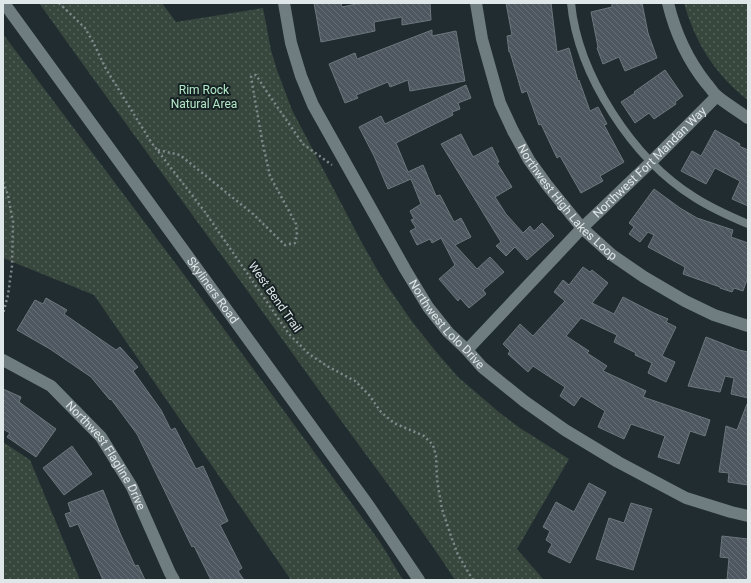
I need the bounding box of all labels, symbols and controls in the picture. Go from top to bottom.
park label: Rim Rock Natural Area [171,83,237,111]
street label: Northwest Fort Mandan Way [590,104,709,221]
street label: Northwest High Lakes Loop [515,142,620,263]
street label: Skyliners Road [184,254,241,326]
street label: West Bend Trail [246,259,304,335]
street label: Northwest Lolo Drive [406,277,487,372]
street label: Northwest Flagline Drive [63,398,148,512]

